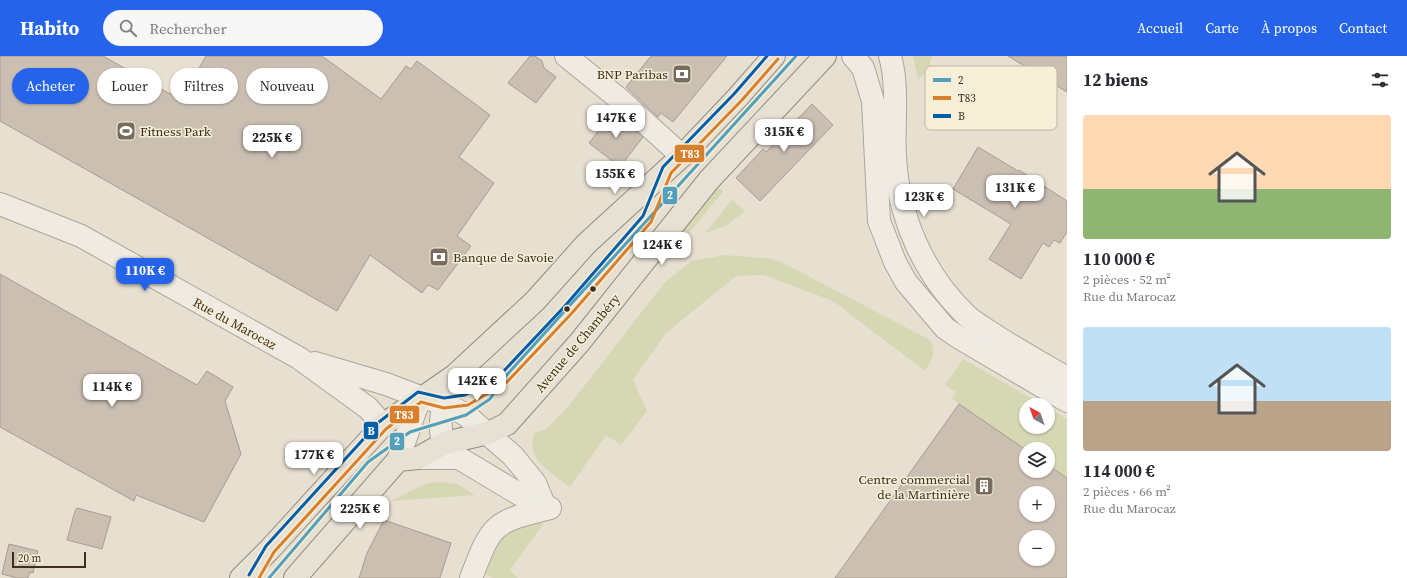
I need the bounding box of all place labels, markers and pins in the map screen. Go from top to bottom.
bank icon: BNP Paribas [671,63,693,85]
place label: BNP Paribas [597,66,668,83]
pin: 147K € [583,105,649,139]
pin: 315K € [751,119,817,153]
sports icon: Fitness Park [115,120,137,142]
place label: Fitness Park [140,123,212,140]
pin: 225K € [239,125,305,159]
pin: 155K € [582,161,648,195]
pin: 131K € [982,175,1048,209]
pin: 123K € [891,184,957,218]
pin: 124K € [629,232,695,266]
bank icon: Banque de Savoie [428,246,450,268]
place label: Banque de Savoie [453,249,554,266]
pin: 110K € [112,258,178,292]
unlabelled marker [588,284,598,294]
unlabelled marker [562,304,572,314]
pin: 142K € [444,368,510,402]
pin: 114K € [79,374,145,408]
pin: 177K € [281,442,347,476]
place label: Centre commercial de la Martinière [858,471,970,503]
building icon: Centre commercial de la Martinière [973,475,995,497]
pin: 225K € [327,496,393,530]

